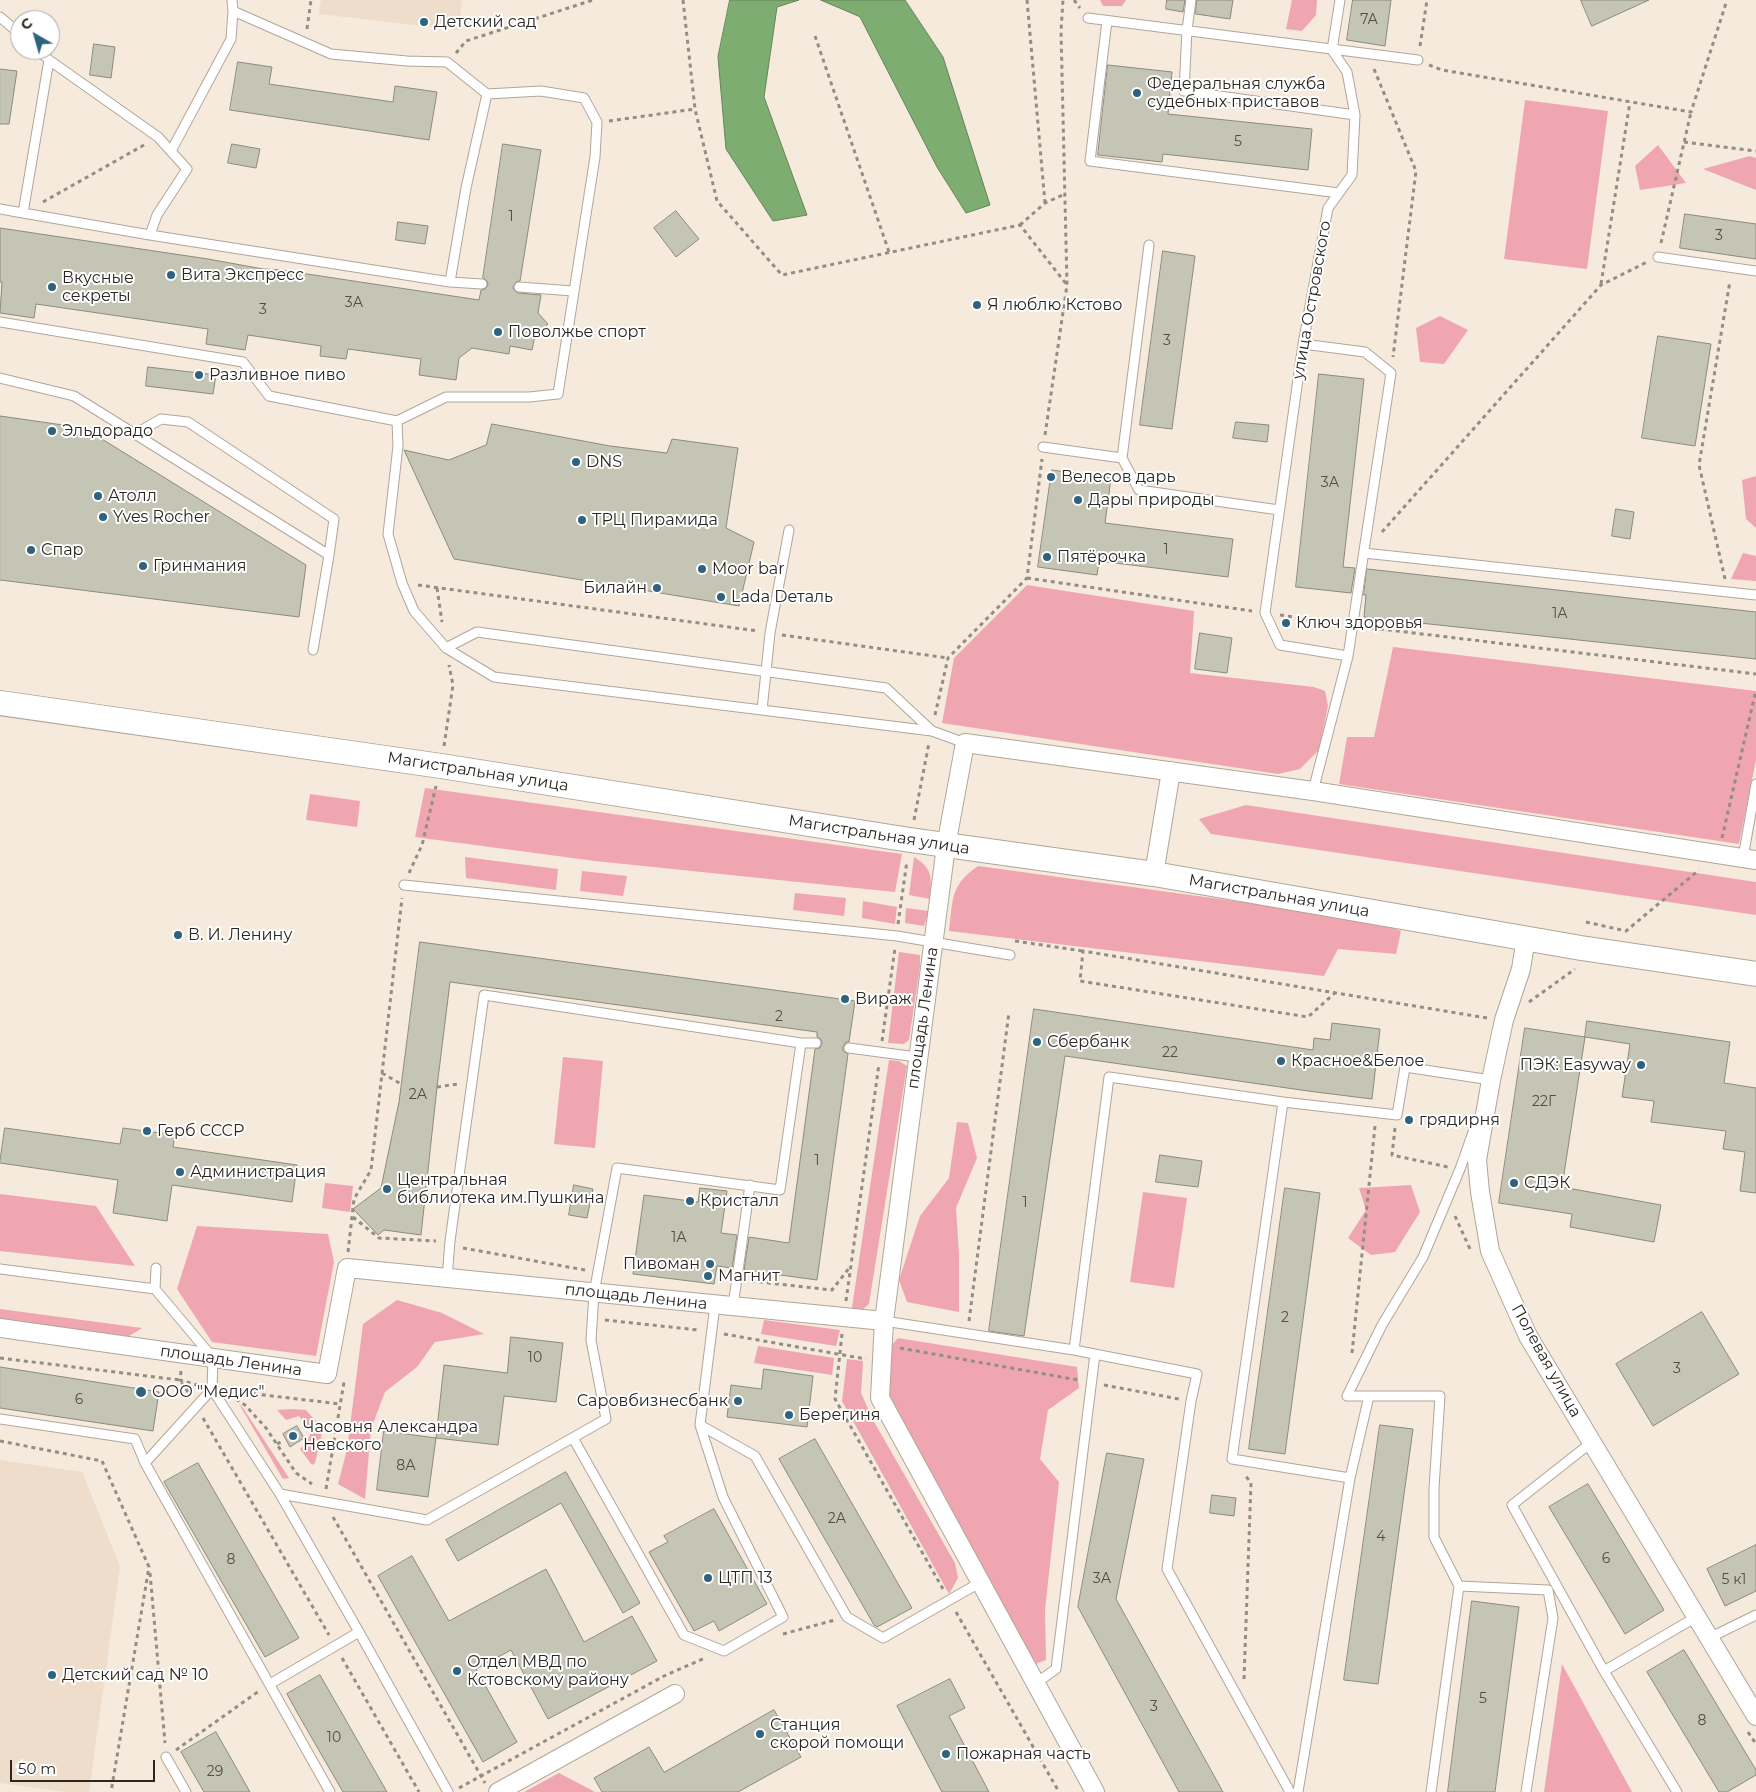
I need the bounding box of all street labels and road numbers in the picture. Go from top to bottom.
street label: улица Островского [1289,219,1335,381]
street label: Магистральная улица [386,748,570,796]
street label: Магистральная улица [787,811,971,859]
street label: Магистральная улица [1187,871,1371,921]
street label: площадь Ленина [904,946,942,1090]
street label: площадь Ленина [564,1280,708,1314]
street label: Полевая улица [1507,1301,1585,1421]
street label: площадь Ленина [159,1342,303,1380]

